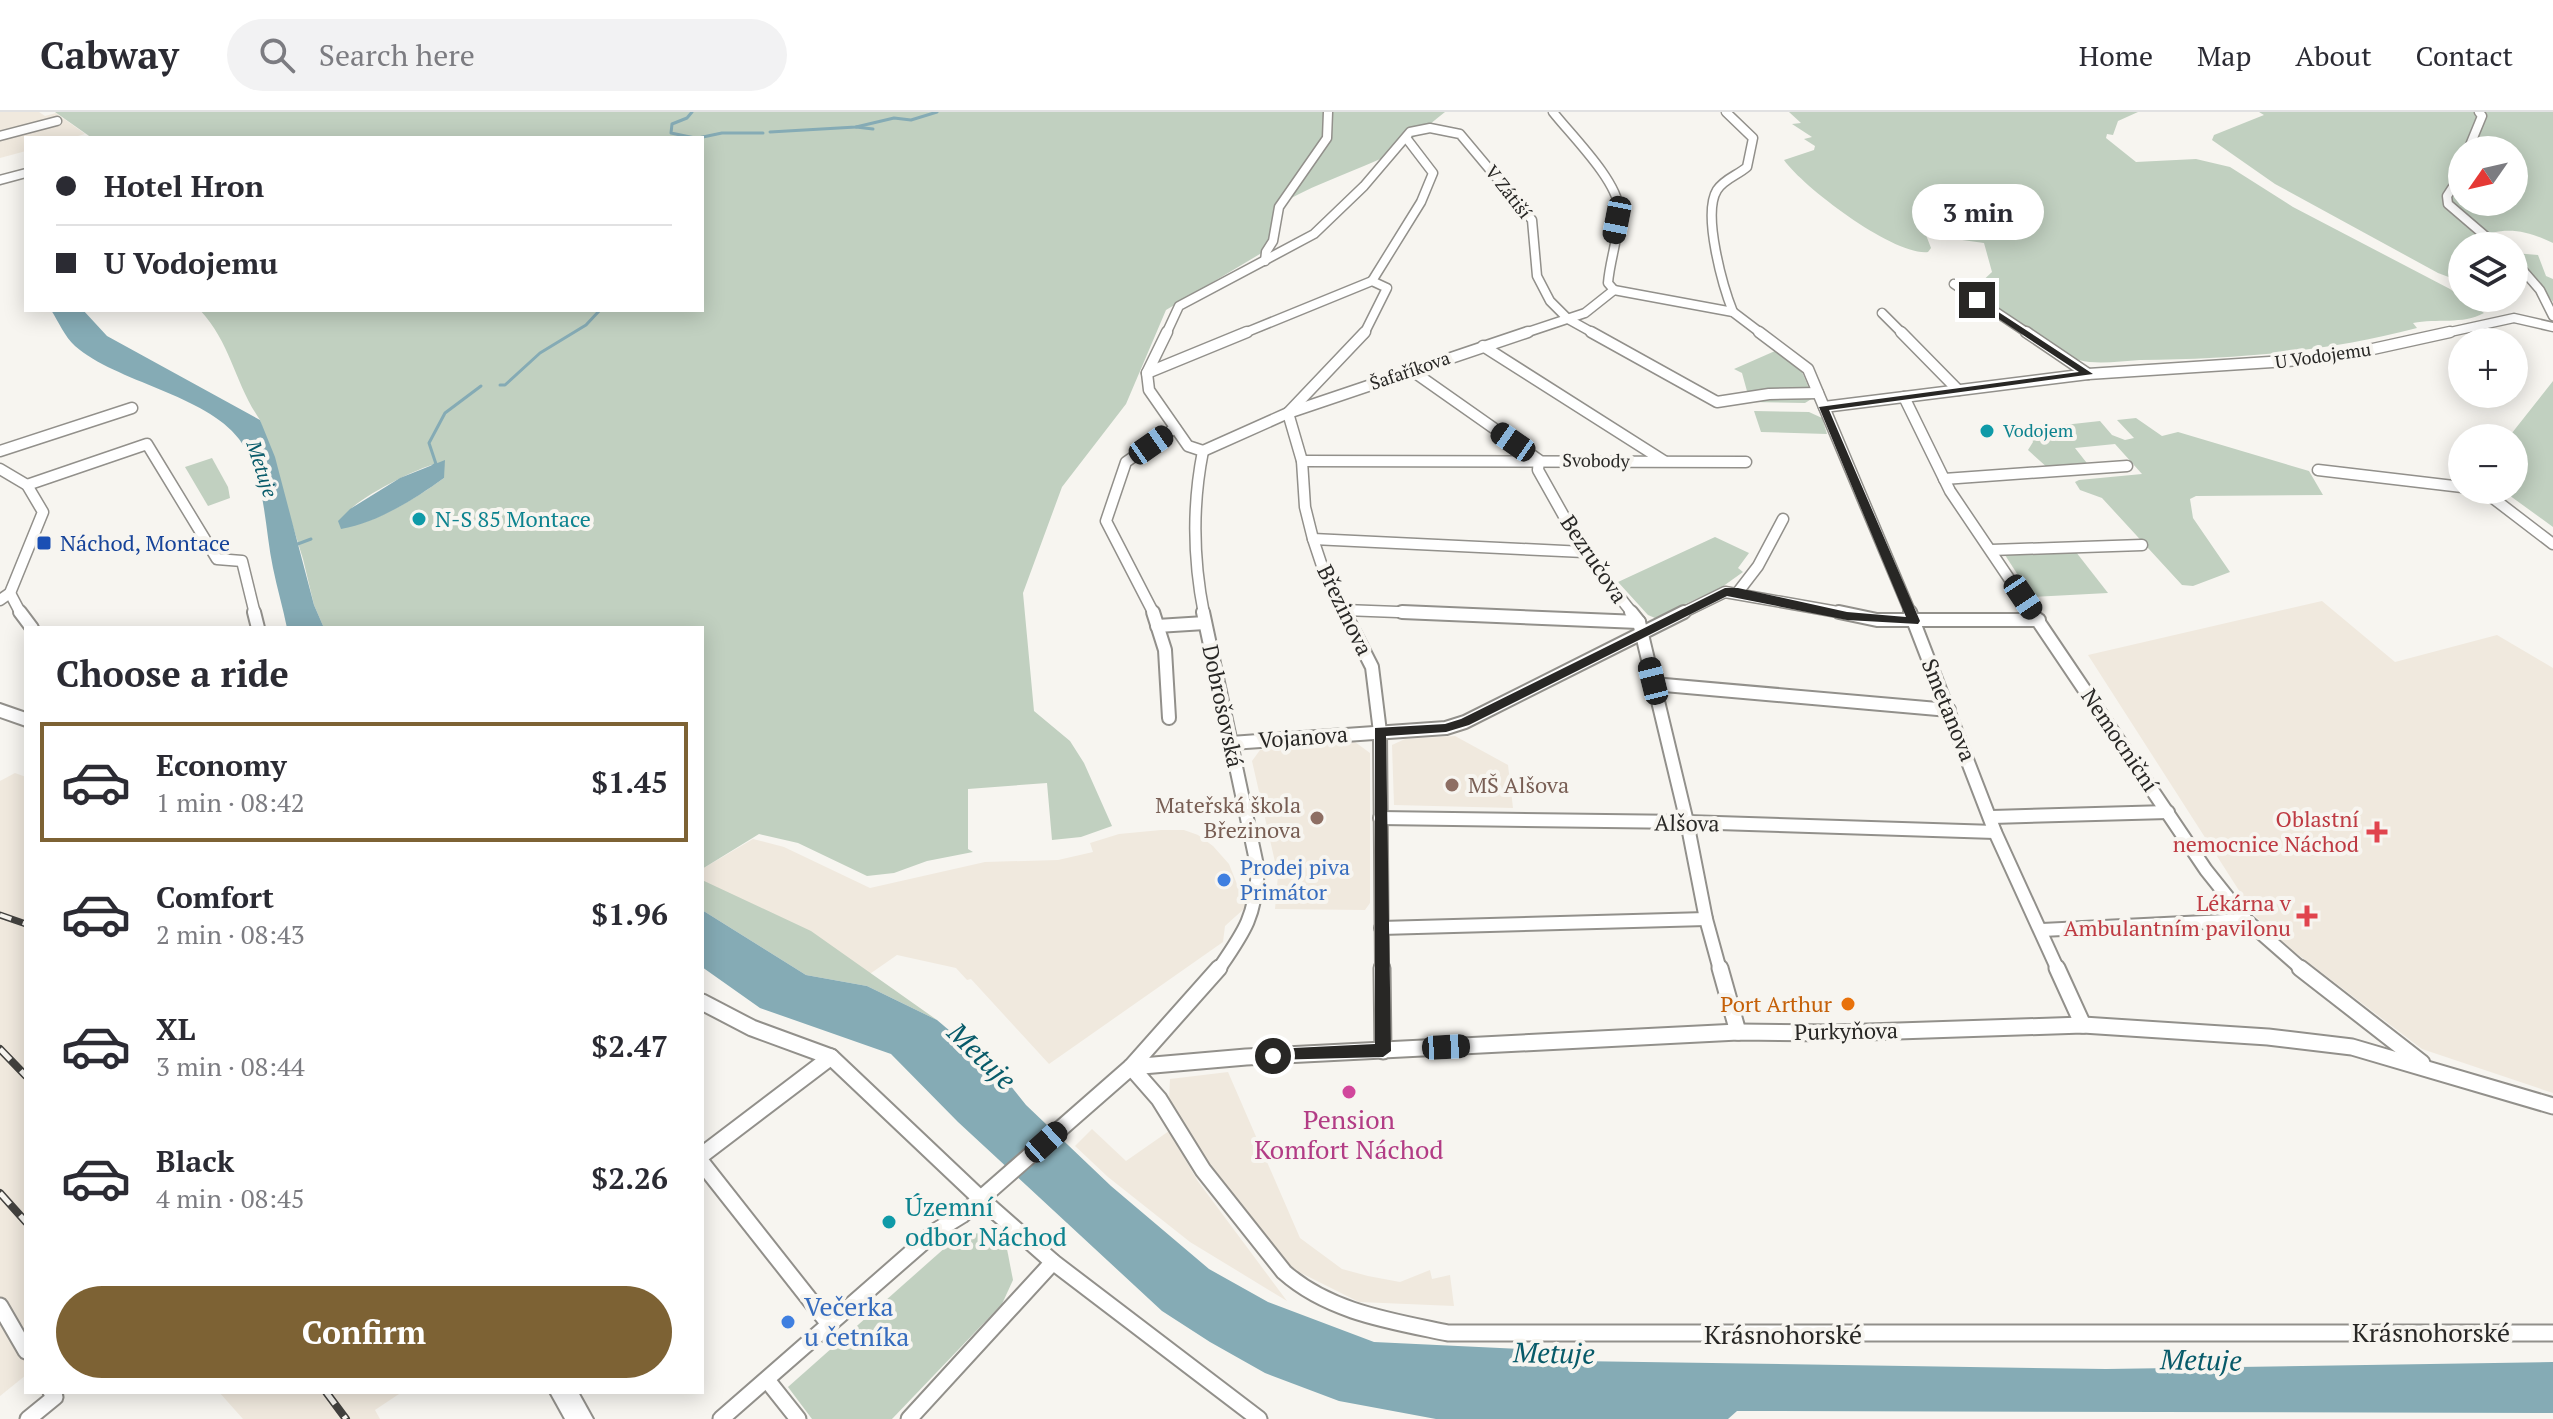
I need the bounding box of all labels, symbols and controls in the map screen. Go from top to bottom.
search box [227,19,787,91]
text: Cabway [40,30,179,80]
icon: search [255,33,299,77]
text: Search here [319,35,475,75]
text: Home [2079,37,2153,74]
text: Map [2197,37,2251,74]
text: About [2295,37,2372,74]
text: Contact [2416,37,2513,74]
north arrow [2448,136,2528,216]
map controls [2448,136,2528,504]
street label: V Zátiší [1480,160,1538,223]
text: Hotel Hron [104,166,264,206]
callout: 3 min [1911,184,2043,240]
car [1601,194,1633,246]
text: 3 min [1942,195,2014,229]
button: layers [2448,232,2528,312]
text: U Vodojemu [104,243,278,283]
route end [1959,282,1995,318]
button: + [2448,328,2528,408]
street label: U Vodojemu [2273,336,2372,374]
street label: Šafaříkova [1366,345,1453,395]
car [1486,418,1540,466]
place label: Vodojem [2003,418,2074,442]
car [1124,421,1178,469]
marker: Vodojem [1978,422,1996,440]
button: − [2448,424,2528,504]
water label: Metuje [240,436,284,501]
street label: Svobody [1562,447,1631,473]
place label: N-S 85 Montace [435,504,591,533]
street label: Bezručova [1554,509,1634,608]
marker: N-S 85 Montace [410,510,428,528]
place label: Náchod, Montace [60,528,230,557]
marker: Náchod, Montace [35,534,53,552]
street label: Březinova [1311,560,1380,660]
car [2000,570,2046,624]
street label: Dobrošovská [1196,642,1251,770]
text: Choose a ride [56,650,289,697]
street label: Smetanova [1916,654,1983,765]
car [1636,655,1670,707]
street label: Nemocniční [2075,683,2166,797]
street label: Vojanova [1257,719,1349,754]
text: Economy [156,745,287,785]
icon: car [60,746,132,818]
text: $1.45 [591,762,668,802]
place label: MŠ Alšova [1468,770,1569,799]
marker: MŠ Alšova [1443,776,1461,794]
text: 1 min · 08:42 [156,785,305,819]
place label: Mateřská škola Březinova [1155,790,1301,844]
place label: Oblastní nemocnice Náchod [2173,804,2359,858]
street label: Alšova [1654,807,1720,838]
marker: Mateřská škola Březinova [1308,809,1326,827]
marker: Oblastní nemocnice Náchod [2366,821,2388,843]
place label: Prodej piva Primátor [1240,852,1350,906]
marker: Prodej piva Primátor [1215,871,1233,889]
text: Comfort [156,877,274,917]
icon: car [60,878,132,950]
place label: Lékárna v Ambulantním pavilonu [2064,888,2292,942]
text: $1.96 [591,894,668,934]
marker: Lékárna v Ambulantním pavilonu [2298,907,2316,925]
text: 2 min · 08:43 [156,917,305,951]
place label: Port Arthur [1720,989,1833,1018]
marker: Port Arthur [1839,995,1857,1013]
text: XL [156,1009,195,1049]
icon: car [60,1010,132,1082]
water label: Metuje [939,1013,1025,1098]
street label: Purkyňova [1794,1015,1898,1046]
text: $2.47 [591,1026,668,1066]
car [1421,1034,1471,1060]
route start [1255,1038,1291,1074]
text: 3 min · 08:44 [156,1049,305,1083]
marker: Pension Komfort Náchod [1340,1083,1358,1101]
place label: Pension Komfort Náchod [1254,1102,1444,1166]
car [1020,1117,1072,1167]
text: Black [156,1141,234,1181]
icon: car [60,1142,132,1214]
text: $2.26 [591,1158,668,1198]
text: 4 min · 08:45 [156,1181,305,1215]
place label: Územní odbor Náchod [905,1189,1067,1253]
marker: Územní odbor Náchod [880,1213,898,1231]
button: Confirm [56,1286,672,1378]
place label: Večerka u četníka [804,1289,909,1353]
marker: Večerka u četníka [779,1313,797,1331]
street label: Krásnohorské [2352,1315,2510,1349]
street label: Krásnohorské [1704,1317,1862,1351]
water label: Metuje [1512,1333,1595,1372]
water label: Metuje [2159,1340,2242,1379]

